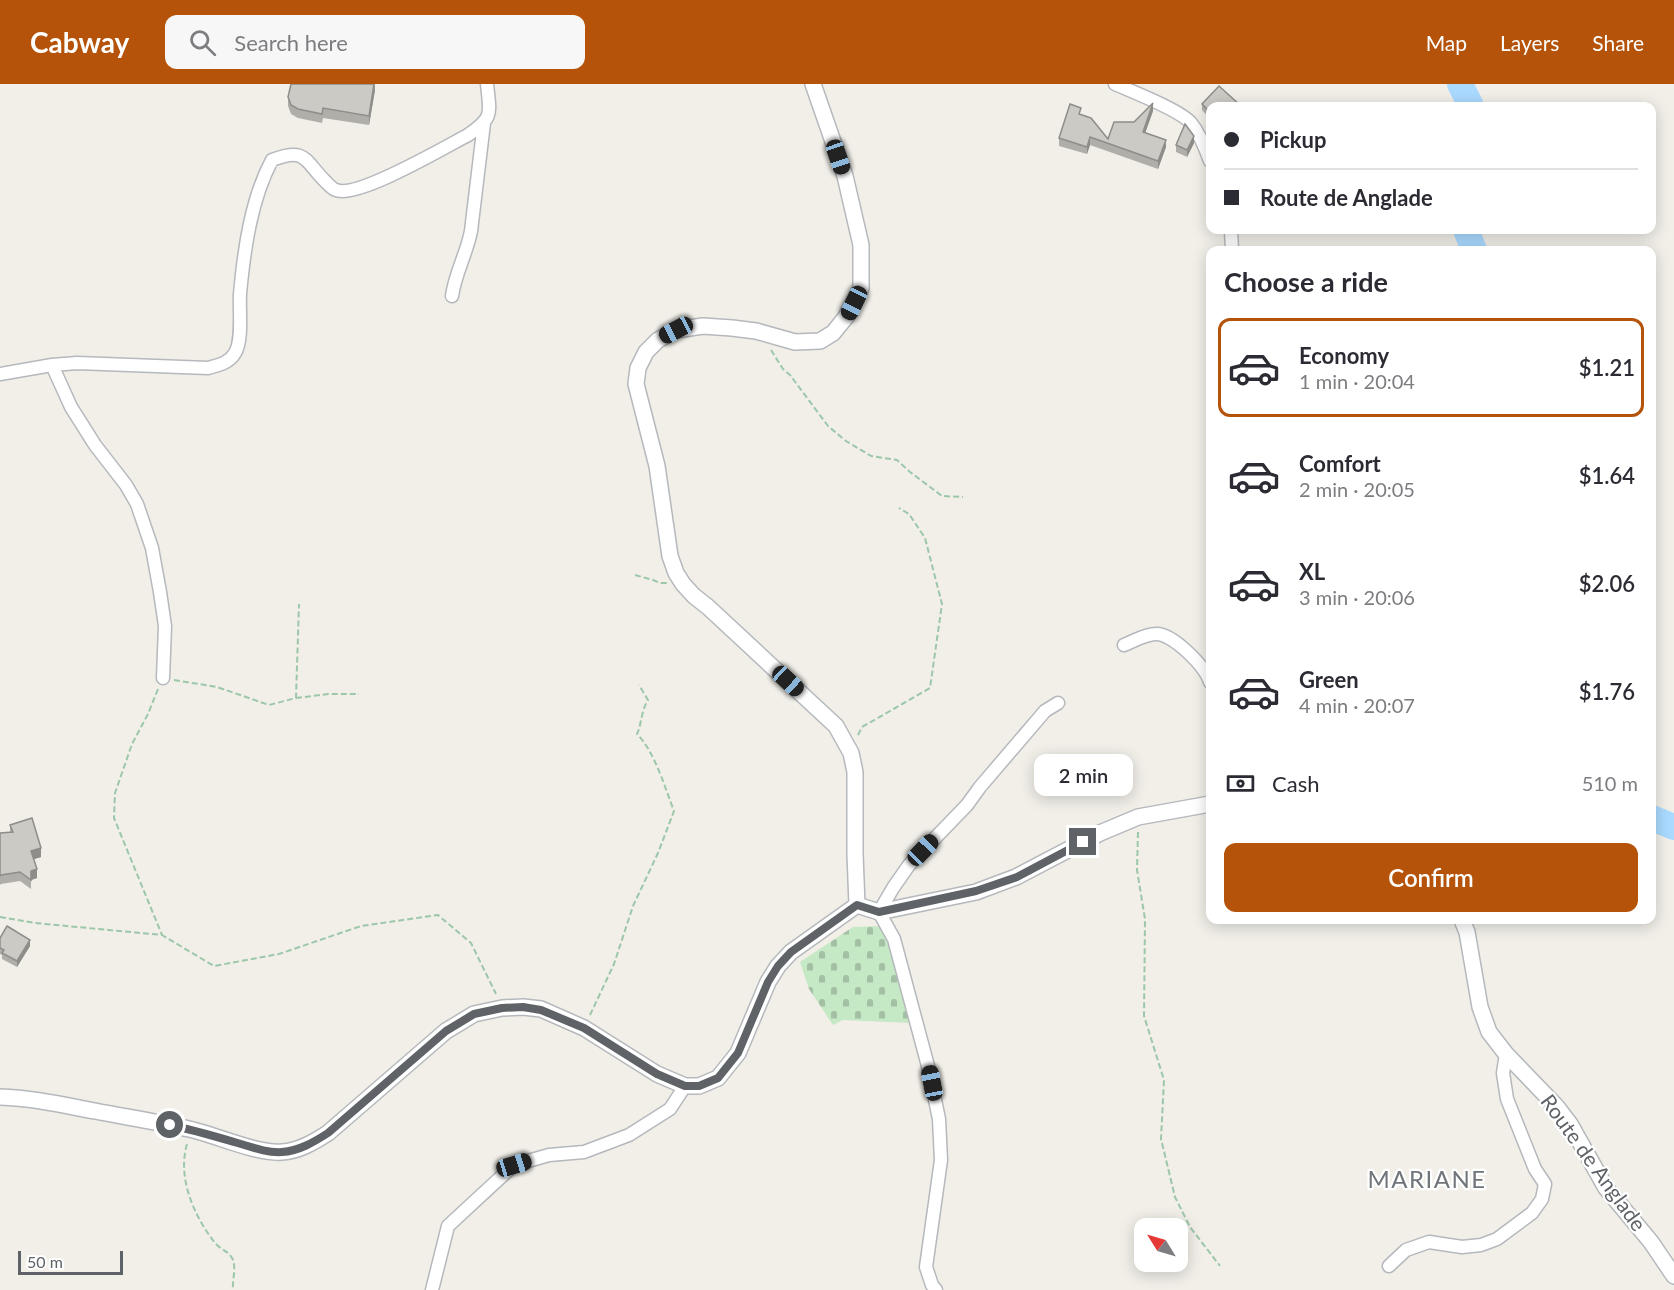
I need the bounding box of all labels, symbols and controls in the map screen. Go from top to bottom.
search box [165,15,585,69]
text: Cabway [30,25,129,59]
icon: search [186,26,219,59]
text: Search here [234,29,348,56]
text: Map [1426,30,1467,55]
text: Layers [1500,30,1559,55]
text: Share [1592,30,1644,55]
text: Pickup [1260,126,1326,153]
car [824,137,852,177]
text: Route de Anglade [1260,184,1433,211]
text: Choose a ride [1224,265,1388,298]
car [838,283,870,323]
car [656,314,696,346]
icon: car [1227,341,1281,395]
text: Economy [1299,342,1389,369]
text: $1.21 [1579,354,1635,381]
text: 1 min · 20:04 [1299,369,1415,393]
icon: car [1227,449,1281,503]
text: Comfort [1299,450,1381,477]
text: $1.64 [1579,462,1635,489]
text: 2 min · 20:05 [1299,477,1415,501]
icon: car [1227,557,1281,611]
text: XL [1299,558,1325,585]
text: $2.06 [1579,570,1635,597]
text: 3 min · 20:06 [1299,585,1415,609]
car [769,662,807,700]
icon: car [1227,665,1281,719]
text: Green [1299,666,1359,693]
text: $1.76 [1579,678,1635,705]
text: 4 min · 20:07 [1299,693,1415,717]
callout: 2 min [1034,755,1132,797]
text: 2 min [1059,763,1108,787]
icon: cash [1224,767,1257,800]
text: Cash [1272,770,1319,797]
text: 510 m [1582,771,1638,795]
route end [1069,828,1096,855]
car [904,831,942,869]
button: Confirm [1224,843,1638,912]
car [920,1064,944,1102]
street label: Route de Anglade [1536,1089,1652,1235]
route start [156,1111,183,1138]
car [494,1151,534,1179]
district label: MARIANE [1367,1164,1487,1193]
north arrow [1134,1218,1188,1272]
map controls [1134,1218,1188,1272]
scale bar [18,1248,123,1276]
text: 50 m [27,1252,63,1271]

